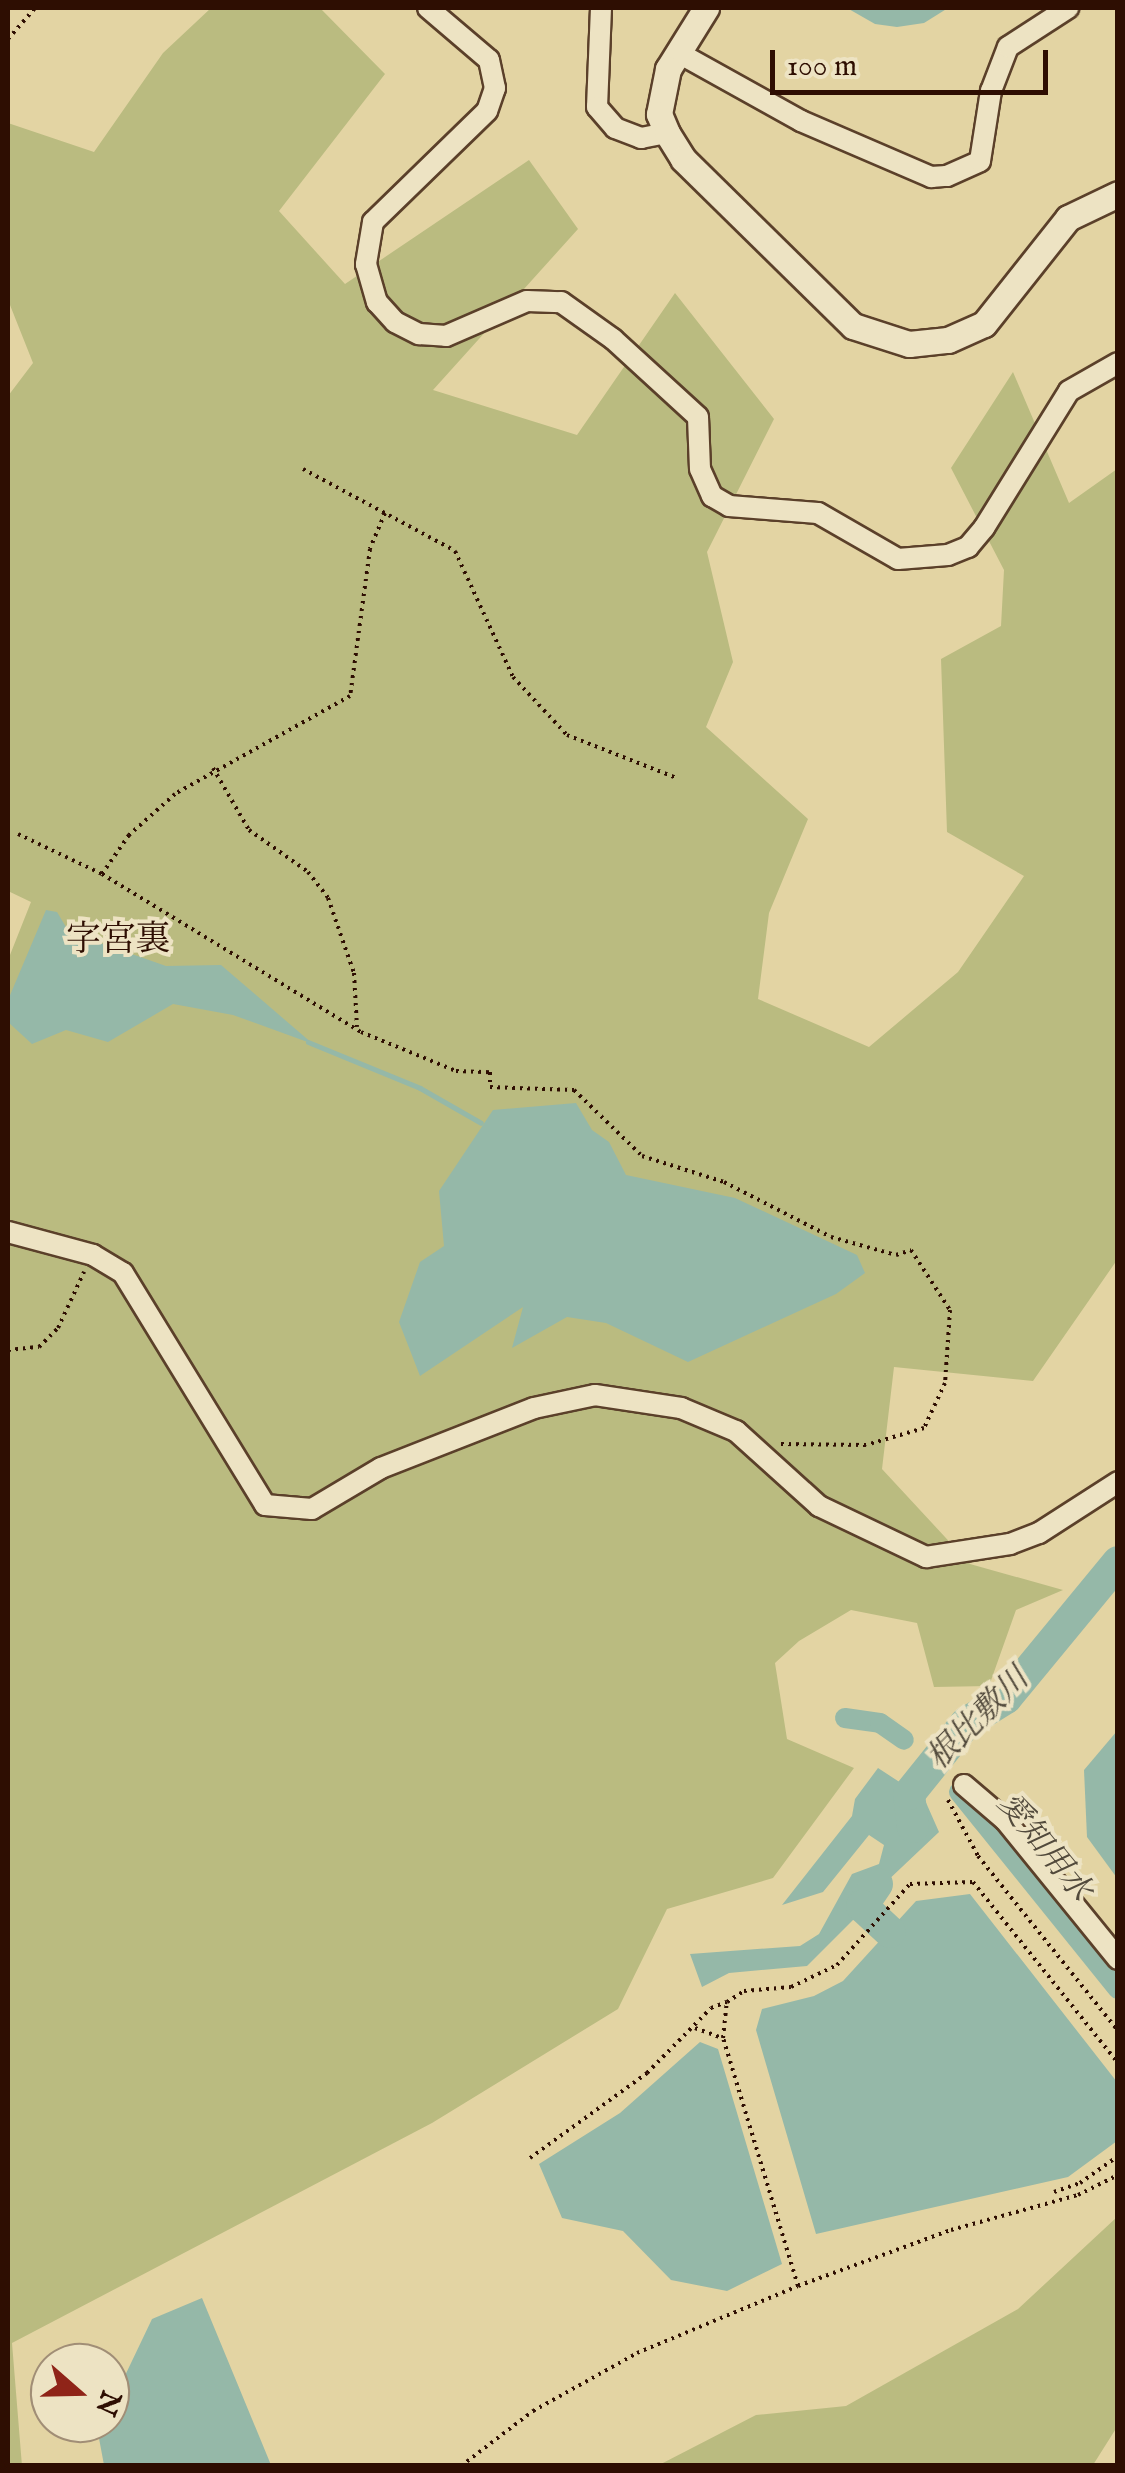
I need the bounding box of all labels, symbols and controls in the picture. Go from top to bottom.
scale bar [775,30,1052,92]
text: 100 m [787,48,857,86]
district label: 字宮裏 [66,920,170,962]
water label: 根比敷川 [920,1661,1038,1779]
water label: 愛知用水 [988,1786,1098,1910]
north arrow [30,2343,130,2443]
text: N [86,2385,127,2420]

